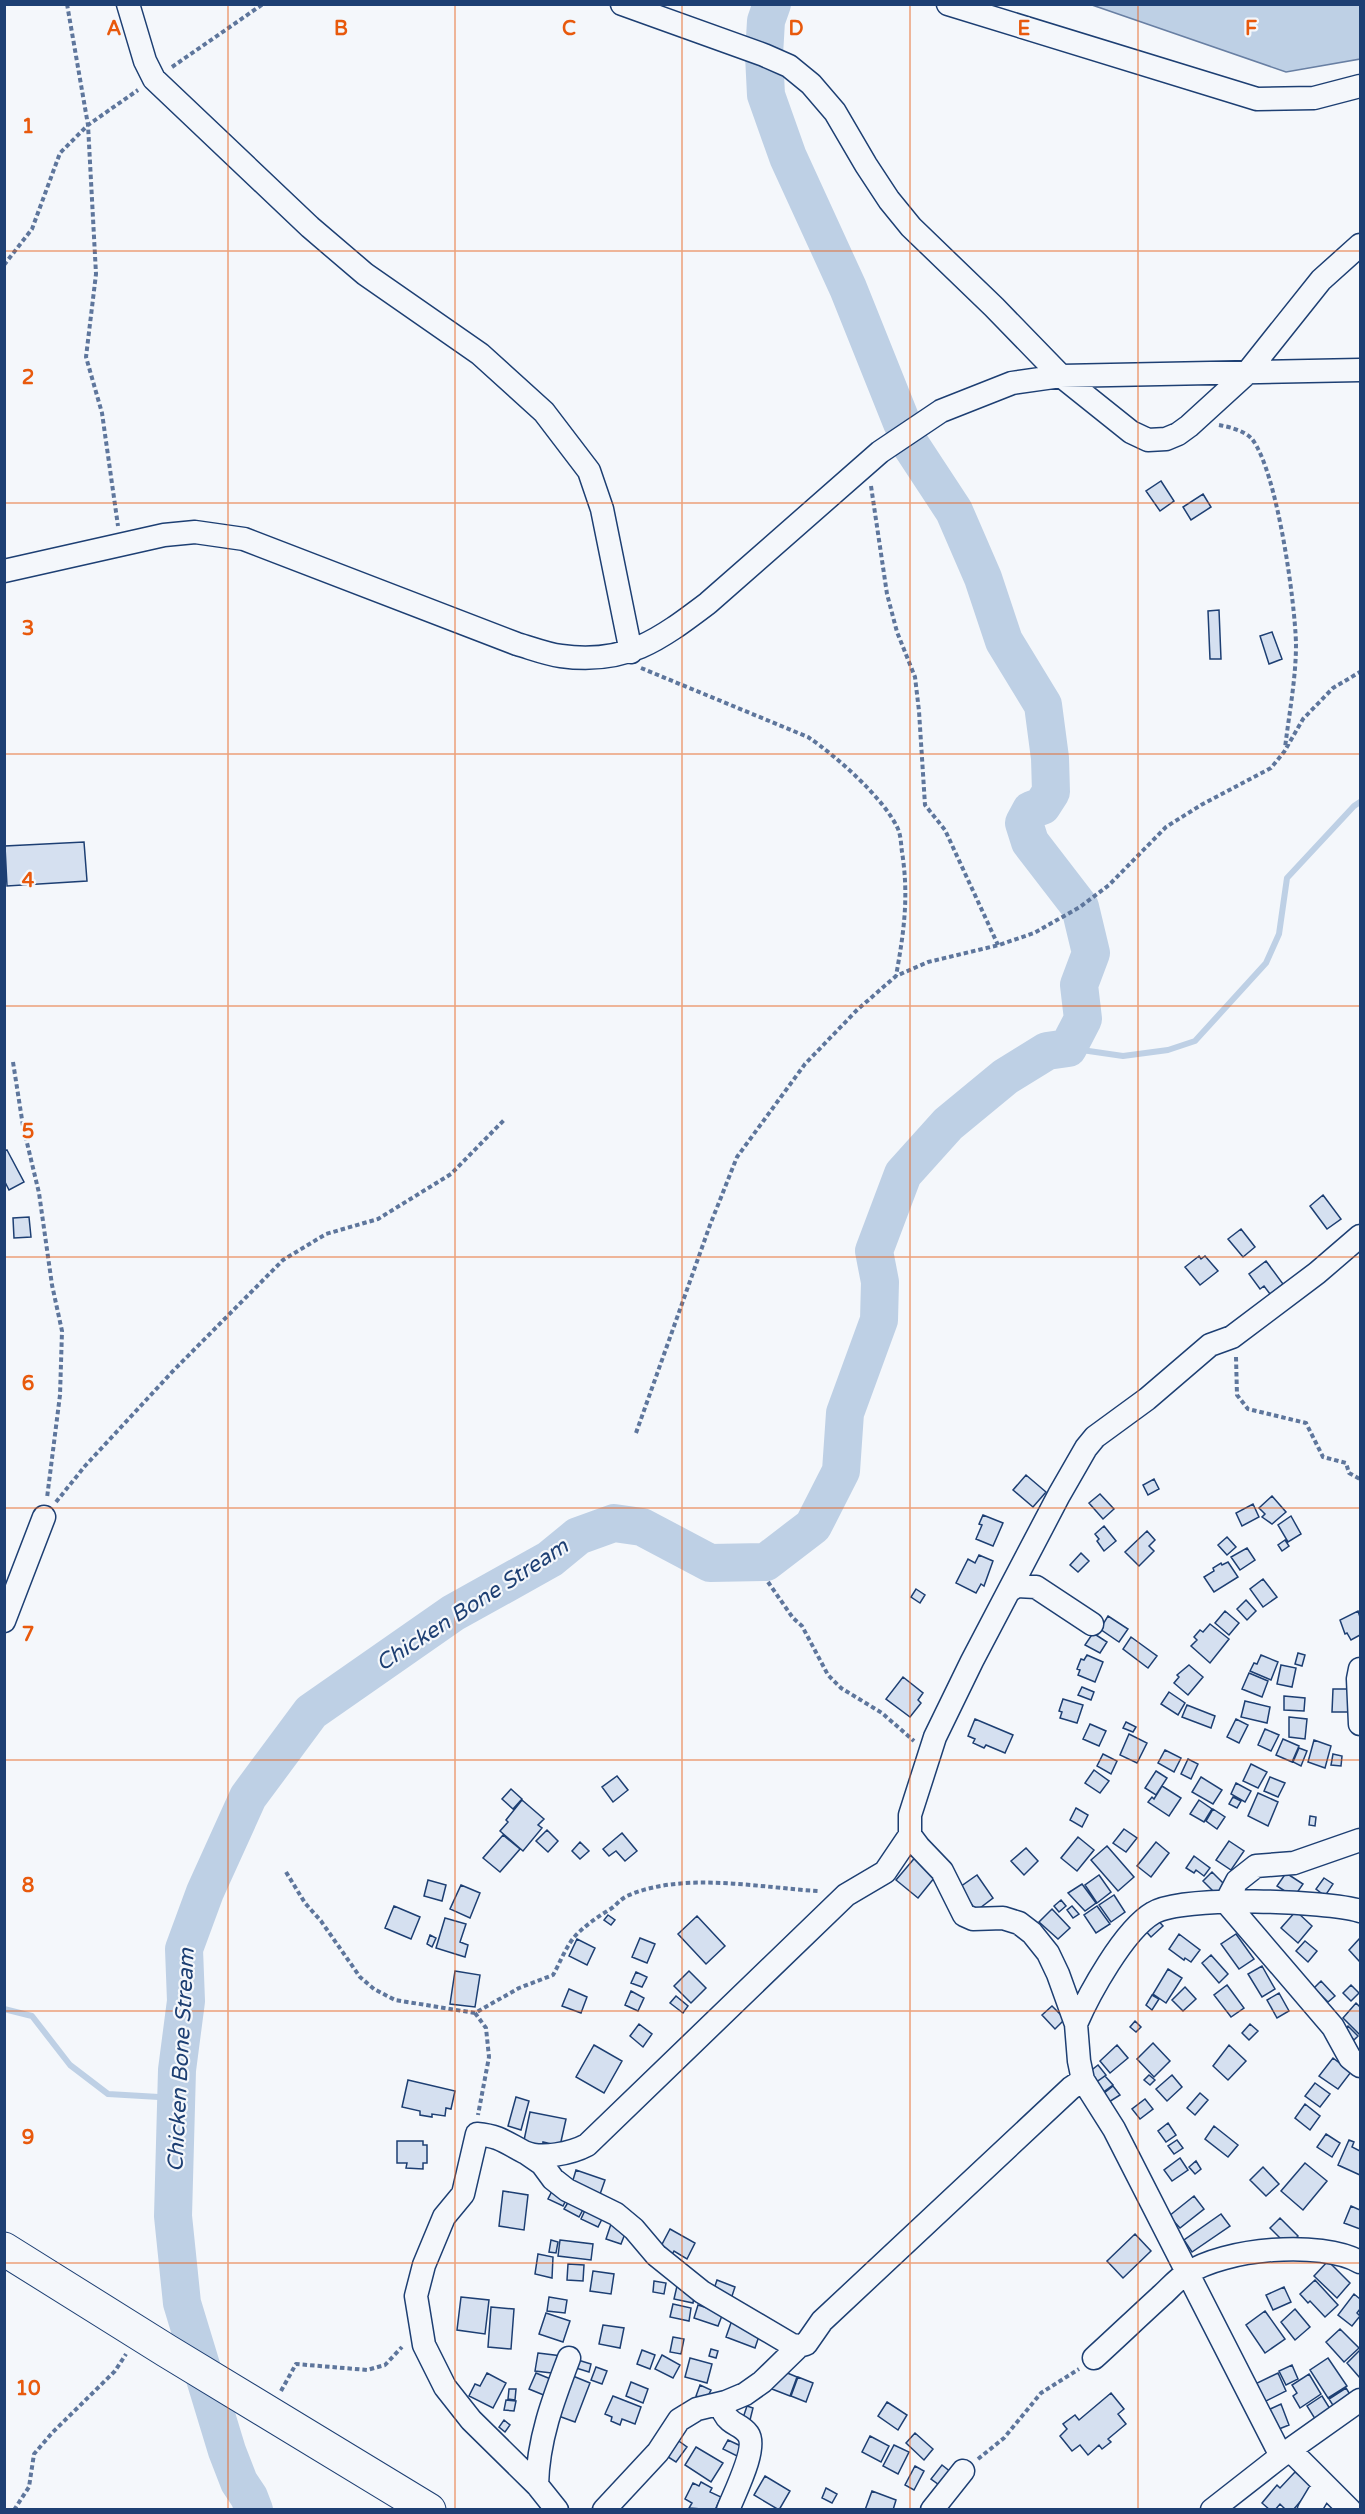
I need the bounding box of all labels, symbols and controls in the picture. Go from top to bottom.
text: A [107,17,122,41]
text: B [334,17,348,41]
text: C [562,17,576,41]
text: D [788,17,804,41]
text: E [1018,17,1031,41]
text: F [1245,17,1257,41]
text: 1 [22,115,34,139]
text: 2 [22,366,34,390]
text: 3 [22,617,34,641]
text: 4 [22,869,35,893]
text: 5 [22,1120,34,1144]
text: 6 [22,1372,34,1396]
water label: Chicken Bone Stream [371,1533,574,1677]
text: 7 [22,1623,34,1647]
text: 8 [22,1874,34,1898]
water label: Chicken Bone Stream [162,1947,200,2172]
text: 9 [22,2126,34,2150]
text: 10 [15,2377,41,2401]

